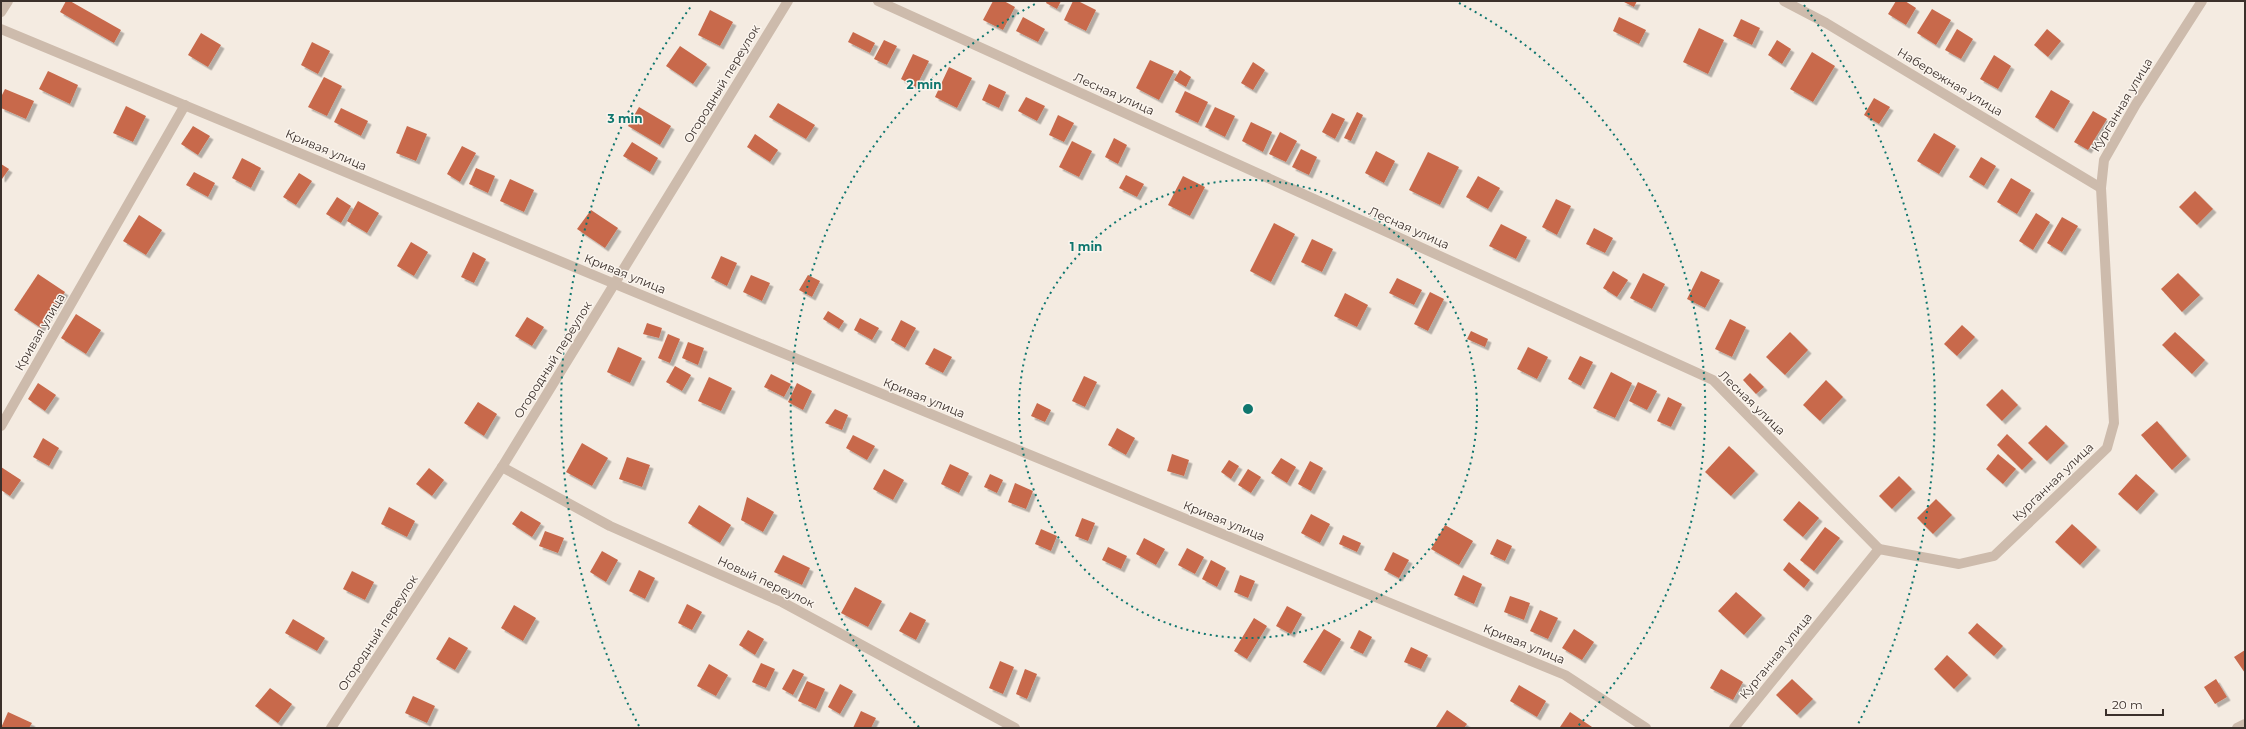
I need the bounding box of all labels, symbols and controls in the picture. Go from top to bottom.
street label: Огородный переулок [680,22,763,146]
street label: Набережная улица [1895,44,2006,119]
street label: Курганная улица [2088,55,2156,154]
street label: Лесная улица [1072,69,1157,118]
text: 2 min [907,77,941,92]
text: 3 min [607,111,643,126]
street label: Кривая улица [283,126,369,173]
street label: Лесная улица [1367,203,1452,252]
text: 1 min [1070,239,1102,254]
street label: Кривая улица [582,250,668,297]
street label: Кривая улица [11,290,68,373]
street label: Огородный переулок [510,298,595,421]
street label: Лесная улица [1716,367,1789,438]
street label: Кривая улица [881,374,967,421]
centre of rings [1241,402,1255,416]
street label: Курганная улица [2009,439,2096,524]
street label: Кривая улица [1181,497,1267,544]
street label: Новый переулок [715,553,817,611]
street label: Огородный переулок [334,572,421,694]
street label: Курганная улица [1736,609,1815,702]
street label: Кривая улица [1481,620,1567,667]
scale bar [2106,691,2163,717]
text: 20 m [2112,697,2143,712]

